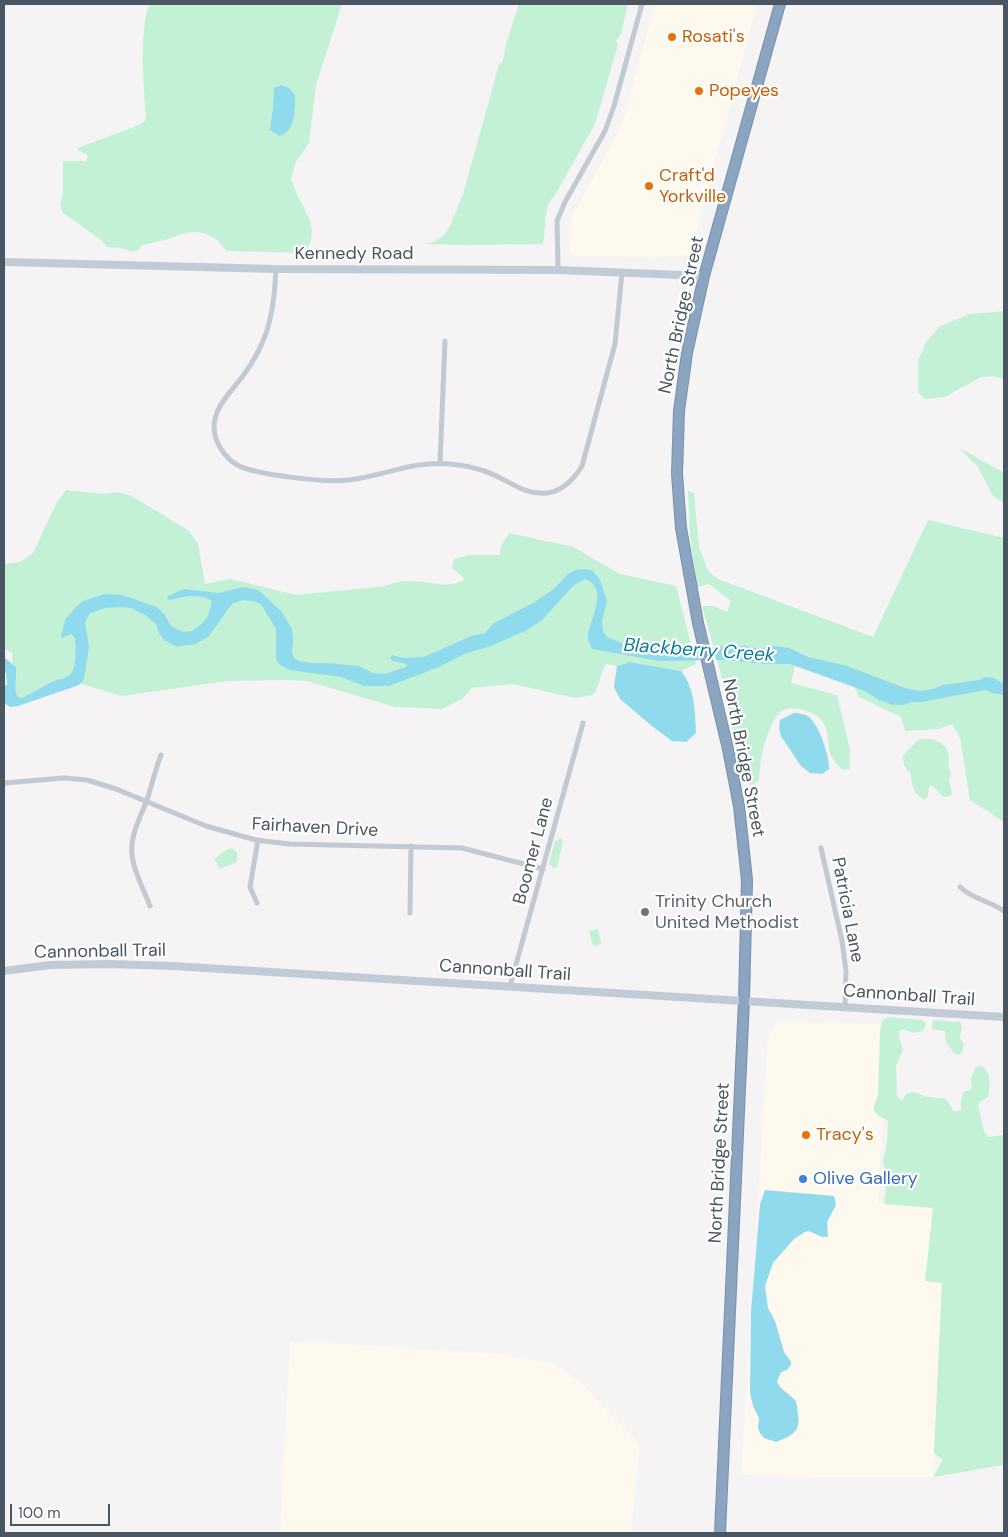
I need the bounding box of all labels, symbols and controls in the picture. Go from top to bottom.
place label: Rosati's [682,26,745,48]
marker: Rosati's [666,31,678,43]
place label: Popeyes [709,80,779,102]
marker: Popeyes [693,85,705,97]
place label: Craft'd Yorkville [659,165,726,208]
marker: Craft'd Yorkville [643,180,655,192]
street label: North Bridge Street [655,234,709,396]
street label: Kennedy Road [294,243,414,265]
water label: Blackberry Creek [623,634,775,668]
street label: North Bridge Street [717,677,769,839]
street label: Boomer Lane [509,795,559,907]
street label: Fairhaven Drive [251,814,379,842]
street label: Patricia Lane [826,856,868,964]
place label: Trinity Church United Methodist [655,891,799,934]
marker: Trinity Church United Methodist [639,906,651,918]
street label: Cannonball Trail [34,940,166,964]
street label: Cannonball Trail [438,956,572,986]
street label: Cannonball Trail [842,981,976,1011]
street label: North Bridge Street [705,1082,735,1244]
place label: Tracy's [816,1124,874,1146]
marker: Tracy's [800,1129,812,1141]
place label: Olive Gallery [813,1168,918,1190]
marker: Olive Gallery [797,1173,809,1185]
scale bar [12,1494,112,1526]
text: 100 m [18,1503,61,1523]

